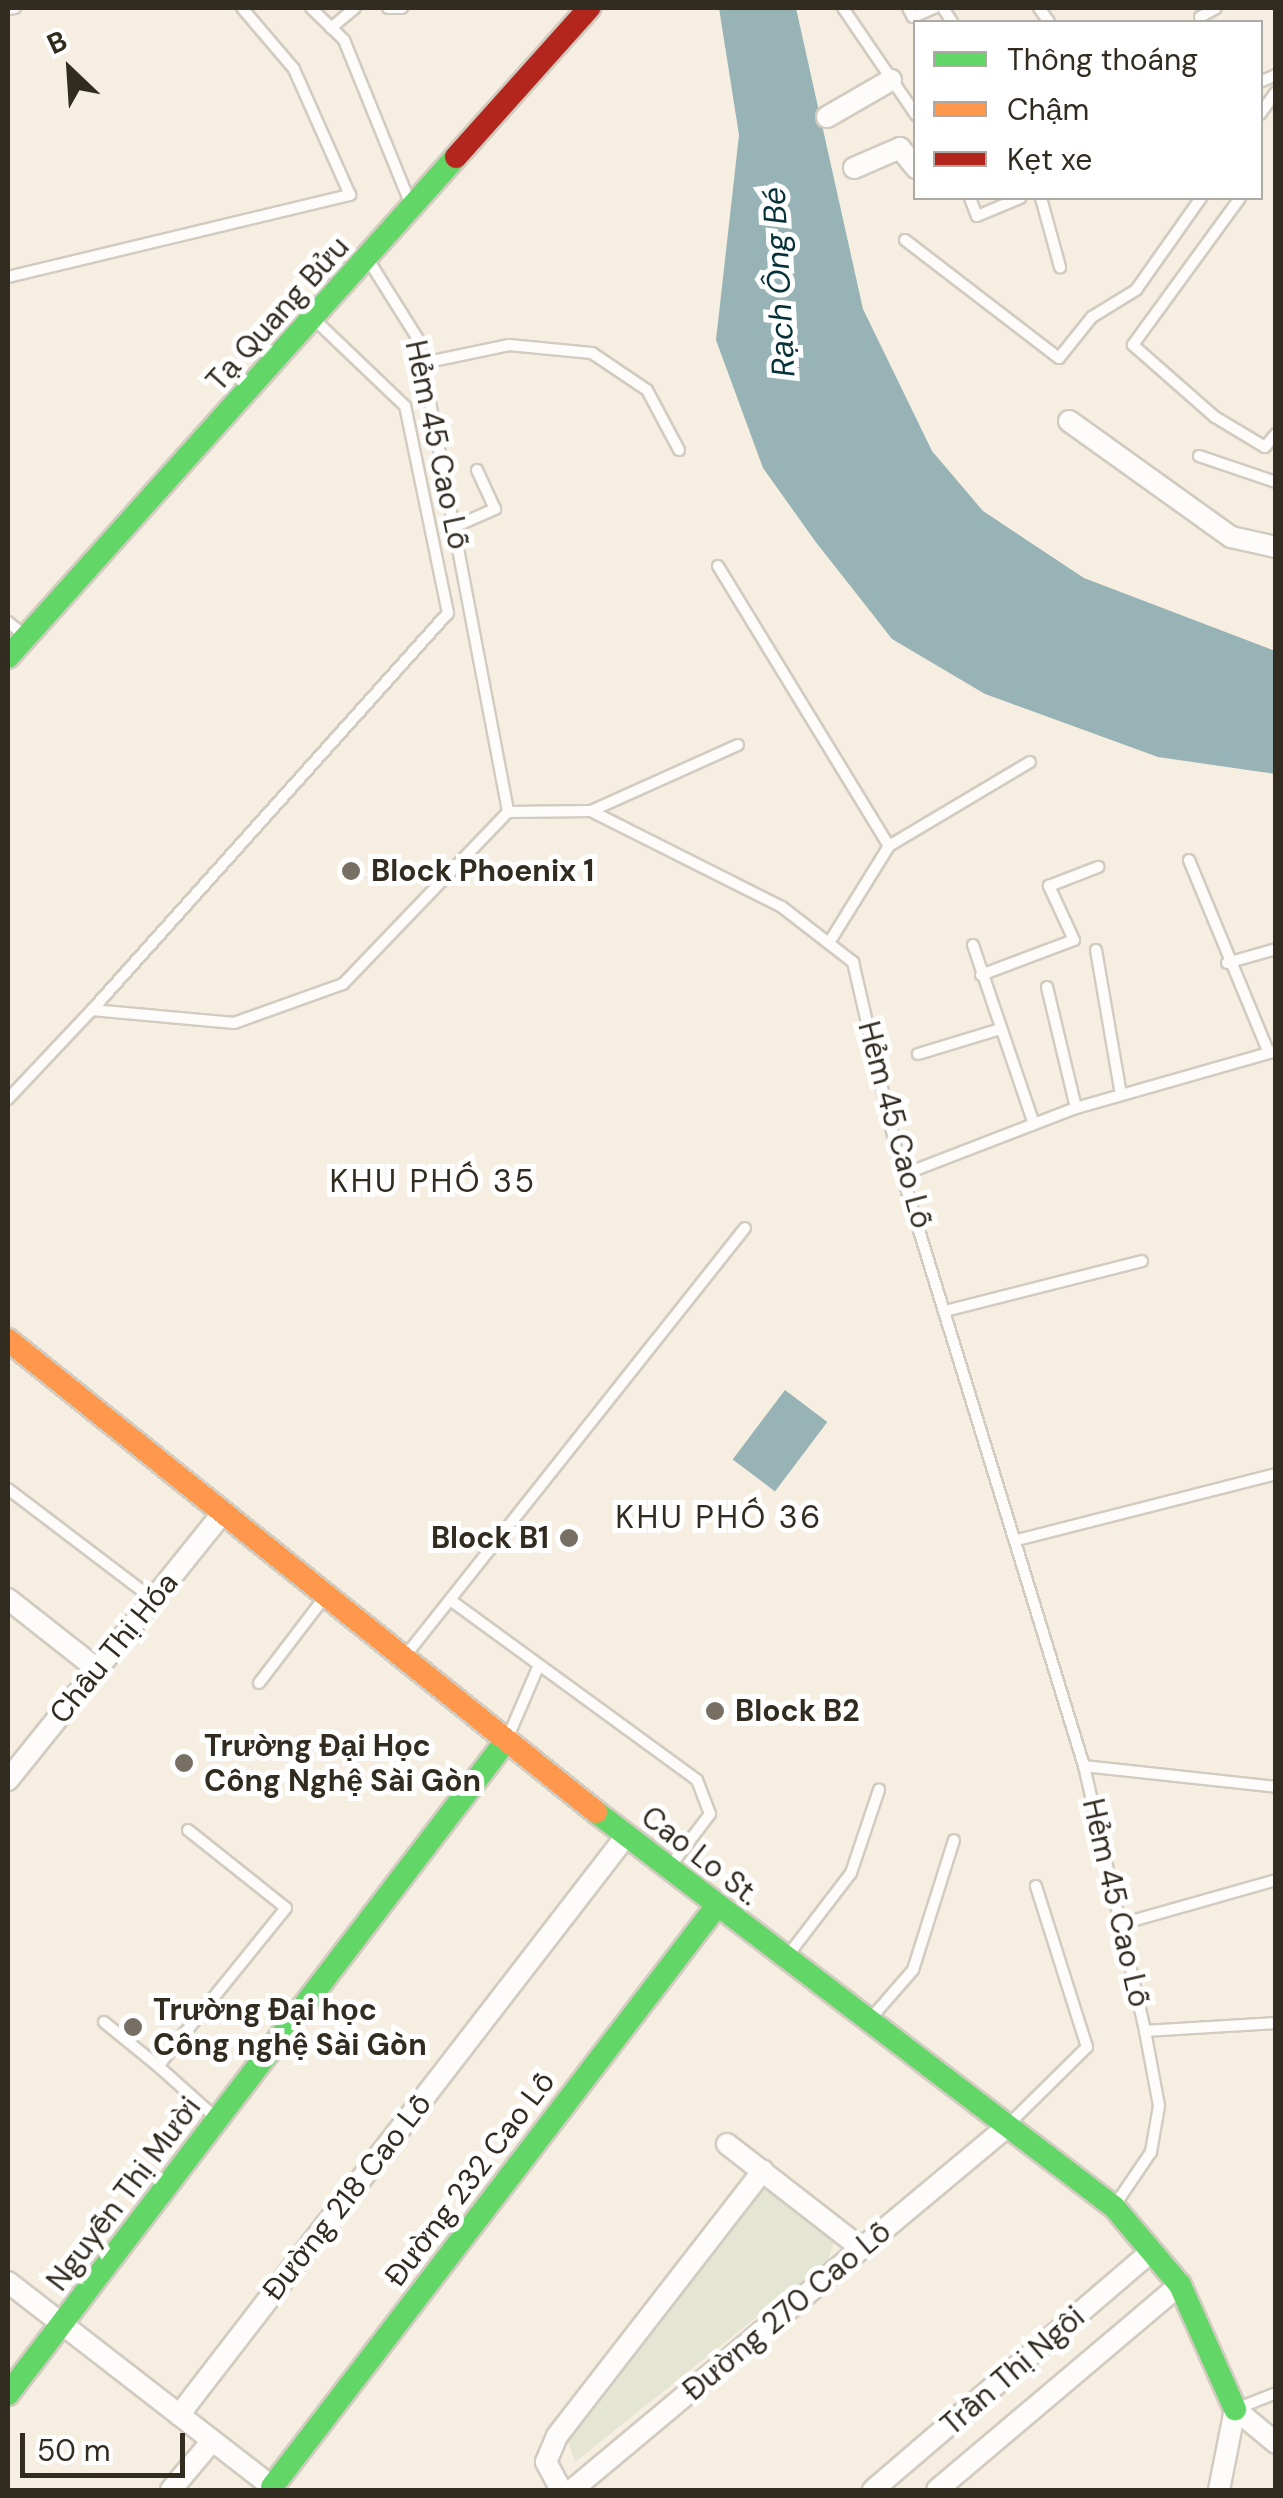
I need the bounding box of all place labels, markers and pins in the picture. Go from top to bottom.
place label: Block Phoenix 1 [371,853,594,889]
marker: Block Phoenix 1 [340,860,362,882]
place label: Block B1 [431,1520,549,1556]
marker: Block B1 [558,1527,580,1549]
place label: Block B2 [735,1693,859,1729]
marker: Block B2 [704,1700,726,1722]
place label: Trường Đại Học Công Nghệ Sài Gòn [204,1728,481,1798]
marker: Trường Đại Học Công Nghệ Sài Gòn [173,1752,195,1774]
place label: Trường Đại học Công nghệ Sài Gòn [153,1992,427,2062]
marker: Trường Đại học Công nghệ Sài Gòn [122,2016,144,2038]

